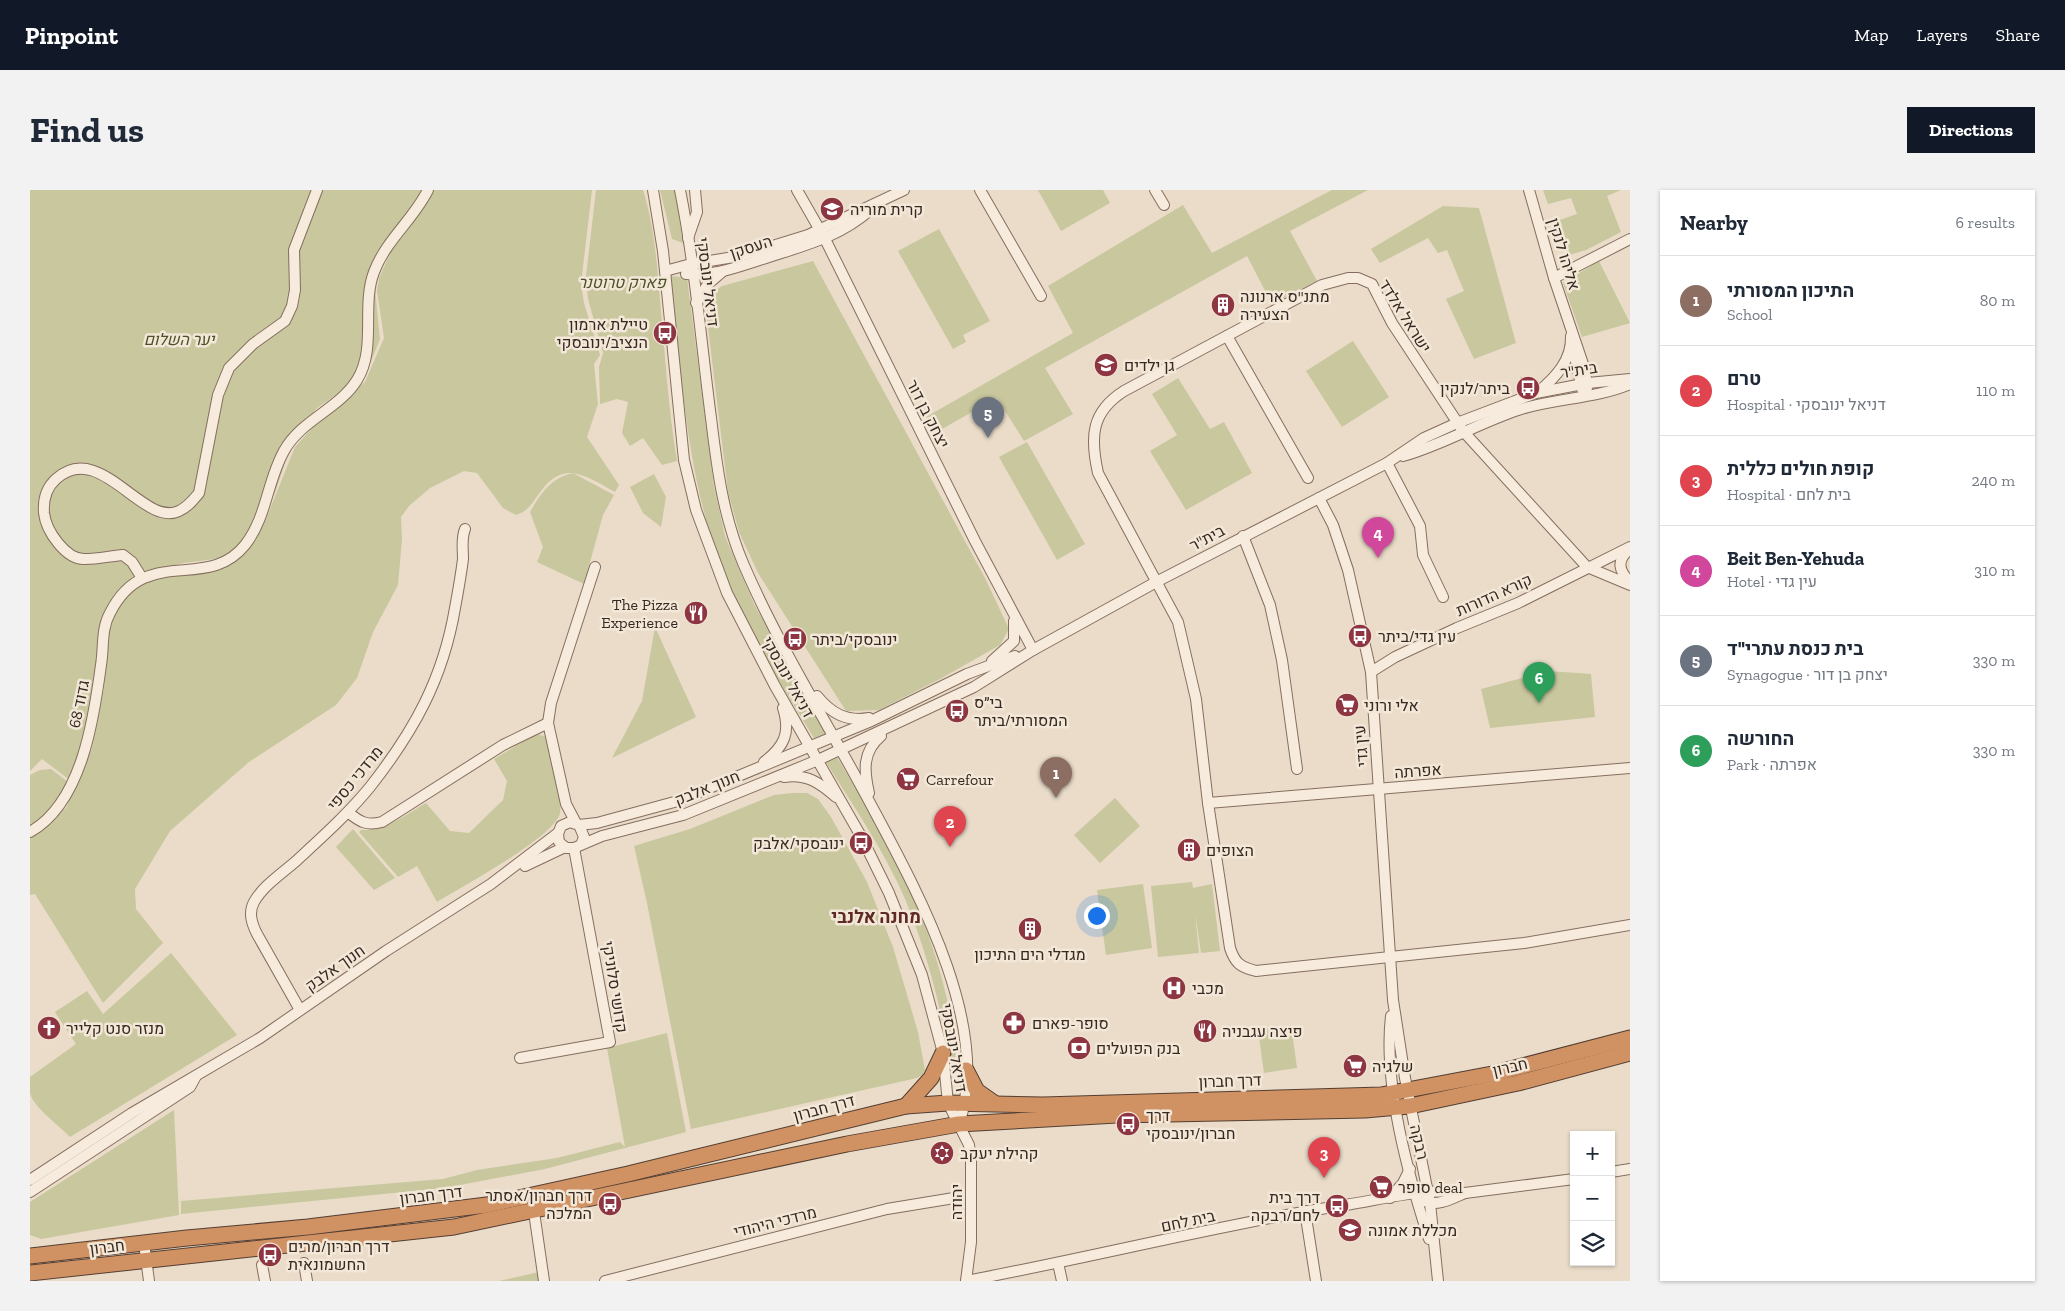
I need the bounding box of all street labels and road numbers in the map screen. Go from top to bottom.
street label: אליהו לנקין [1544,216,1584,292]
street label: העסקן [727,231,775,263]
street label: דניאל ינובסקי [693,236,723,328]
street label: ישראל אלדד [1375,276,1435,356]
street label: בית"ר [1559,358,1599,382]
street label: יצחק בן דור [903,377,953,451]
street label: בית"ר [1186,521,1228,555]
street label: קורא הדורות [1453,570,1535,620]
street label: דניאל ינובסקי [758,633,818,721]
street label: גדוד 68 [65,678,93,730]
street label: עין גדי [1350,724,1372,768]
street label: מרדכי כספי [323,742,387,814]
street label: אפרתה [1394,760,1442,782]
street label: חנוך אלבק [672,766,742,810]
street label: קדושי סלוניקי [598,940,632,1034]
street label: חנוך אלבק [301,941,369,995]
street label: דניאל ינובסקי [937,1002,971,1094]
street label: חברון [1491,1054,1529,1080]
street label: דרך חברון [1198,1070,1262,1092]
street label: דרך חברון [791,1091,857,1125]
street label: רבקה [1406,1122,1432,1162]
street label: דרך חברון [399,1182,463,1208]
street label: יהודה [947,1184,966,1220]
street label: מרדכי היהודי [732,1203,818,1241]
street label: בית לחם [1159,1206,1217,1236]
street label: חברון [88,1235,126,1259]

